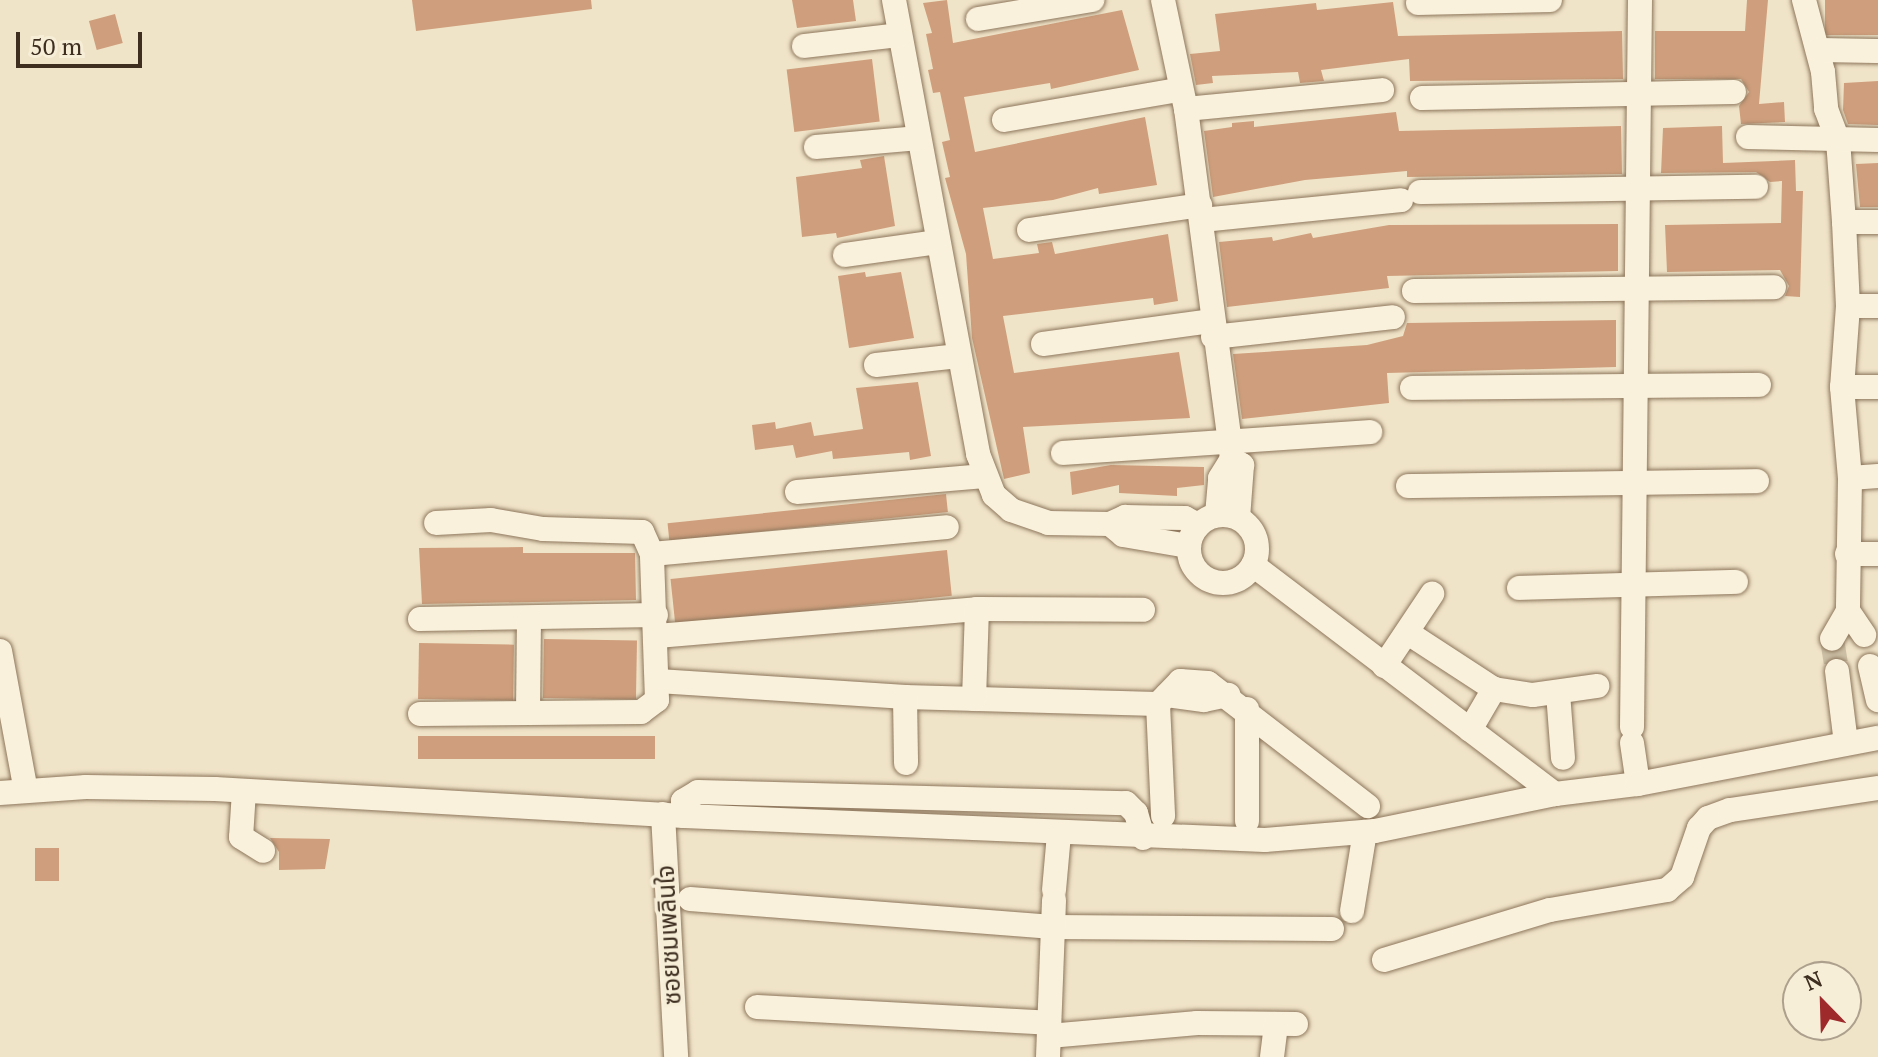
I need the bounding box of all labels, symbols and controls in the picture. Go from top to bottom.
scale bar [20,16,146,66]
text: 50 m [30,30,82,62]
street label: ซอยชมเพลินใจ [651,864,687,1006]
north arrow [1782,961,1862,1041]
text: N [1800,964,1827,997]

